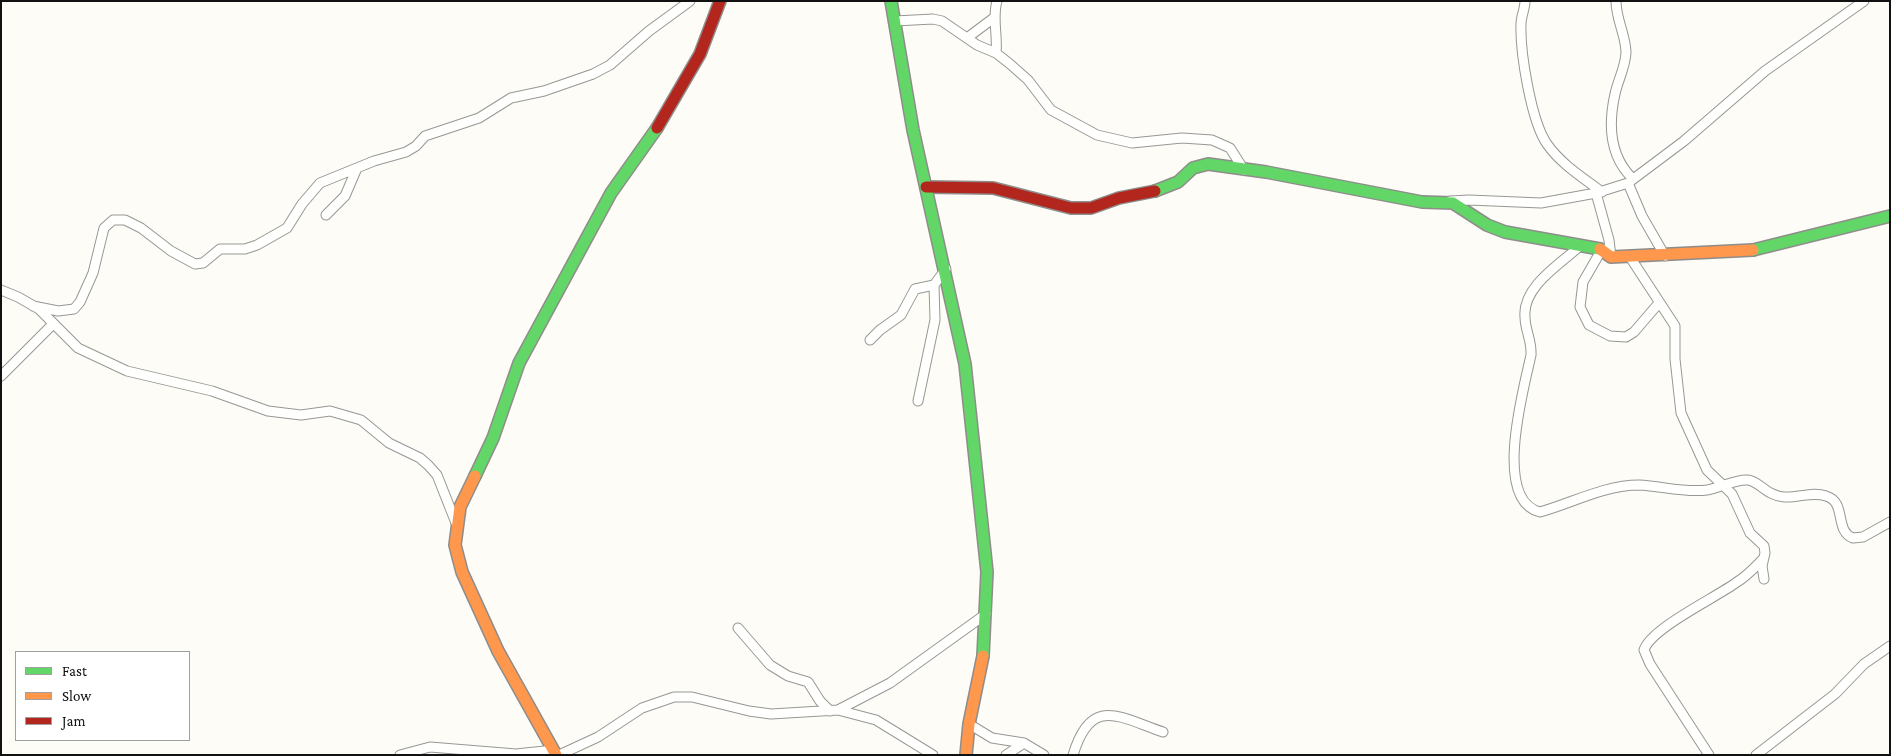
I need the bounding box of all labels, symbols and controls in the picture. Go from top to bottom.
legend [15,651,190,741]
text: Fast [62,663,87,679]
text: Slow [62,688,91,704]
text: Jam [62,713,85,729]

